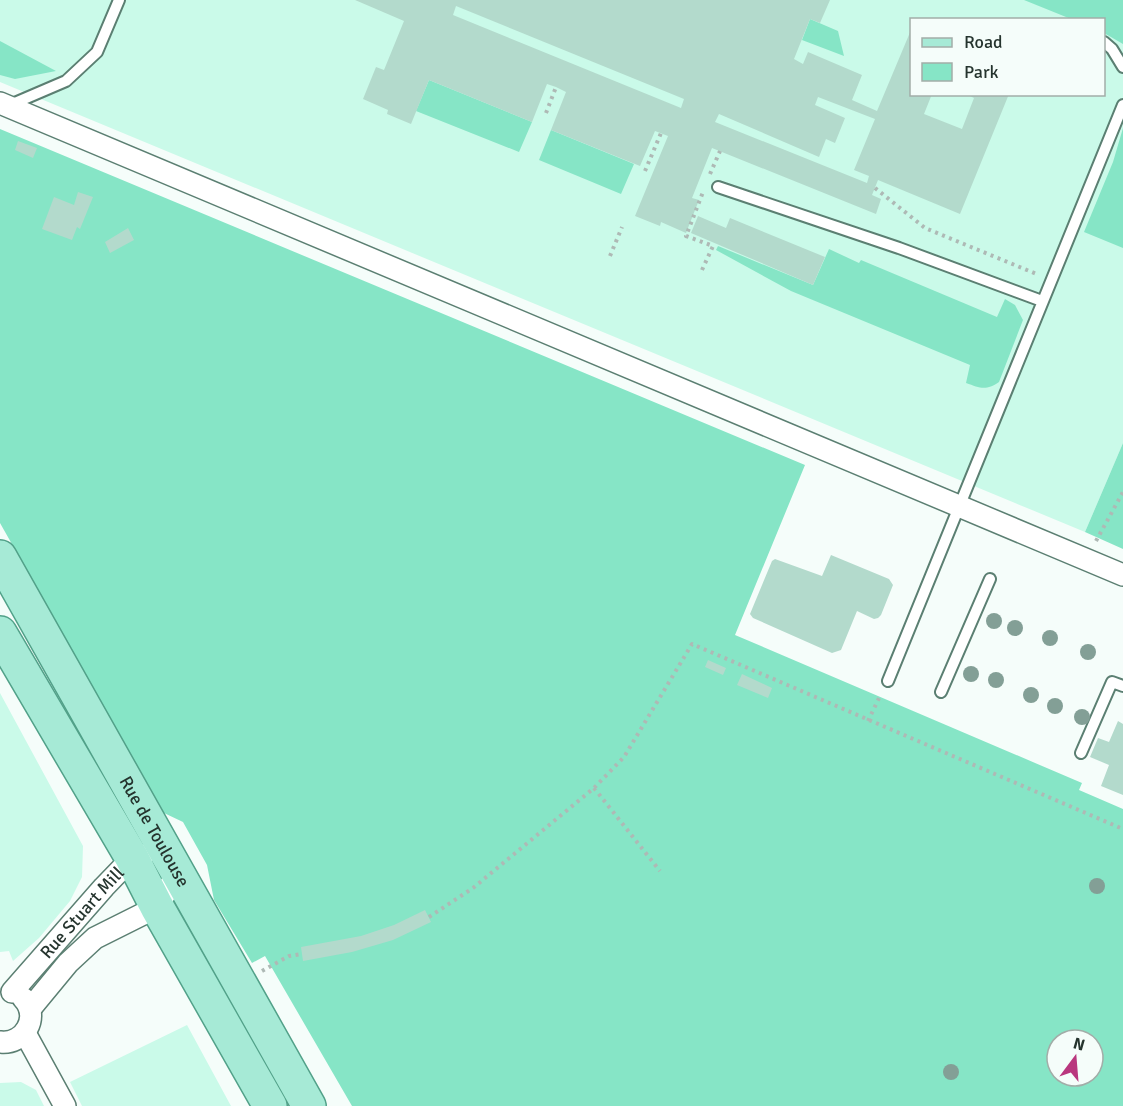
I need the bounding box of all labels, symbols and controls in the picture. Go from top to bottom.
legend [910,18,1105,96]
text: Road [964,31,1003,53]
text: Park [964,61,999,83]
street label: Rue de Toulouse [115,772,194,891]
street label: Rue Stuart Mill [35,862,129,963]
north arrow [1045,1028,1105,1088]
text: N [1071,1033,1087,1056]

